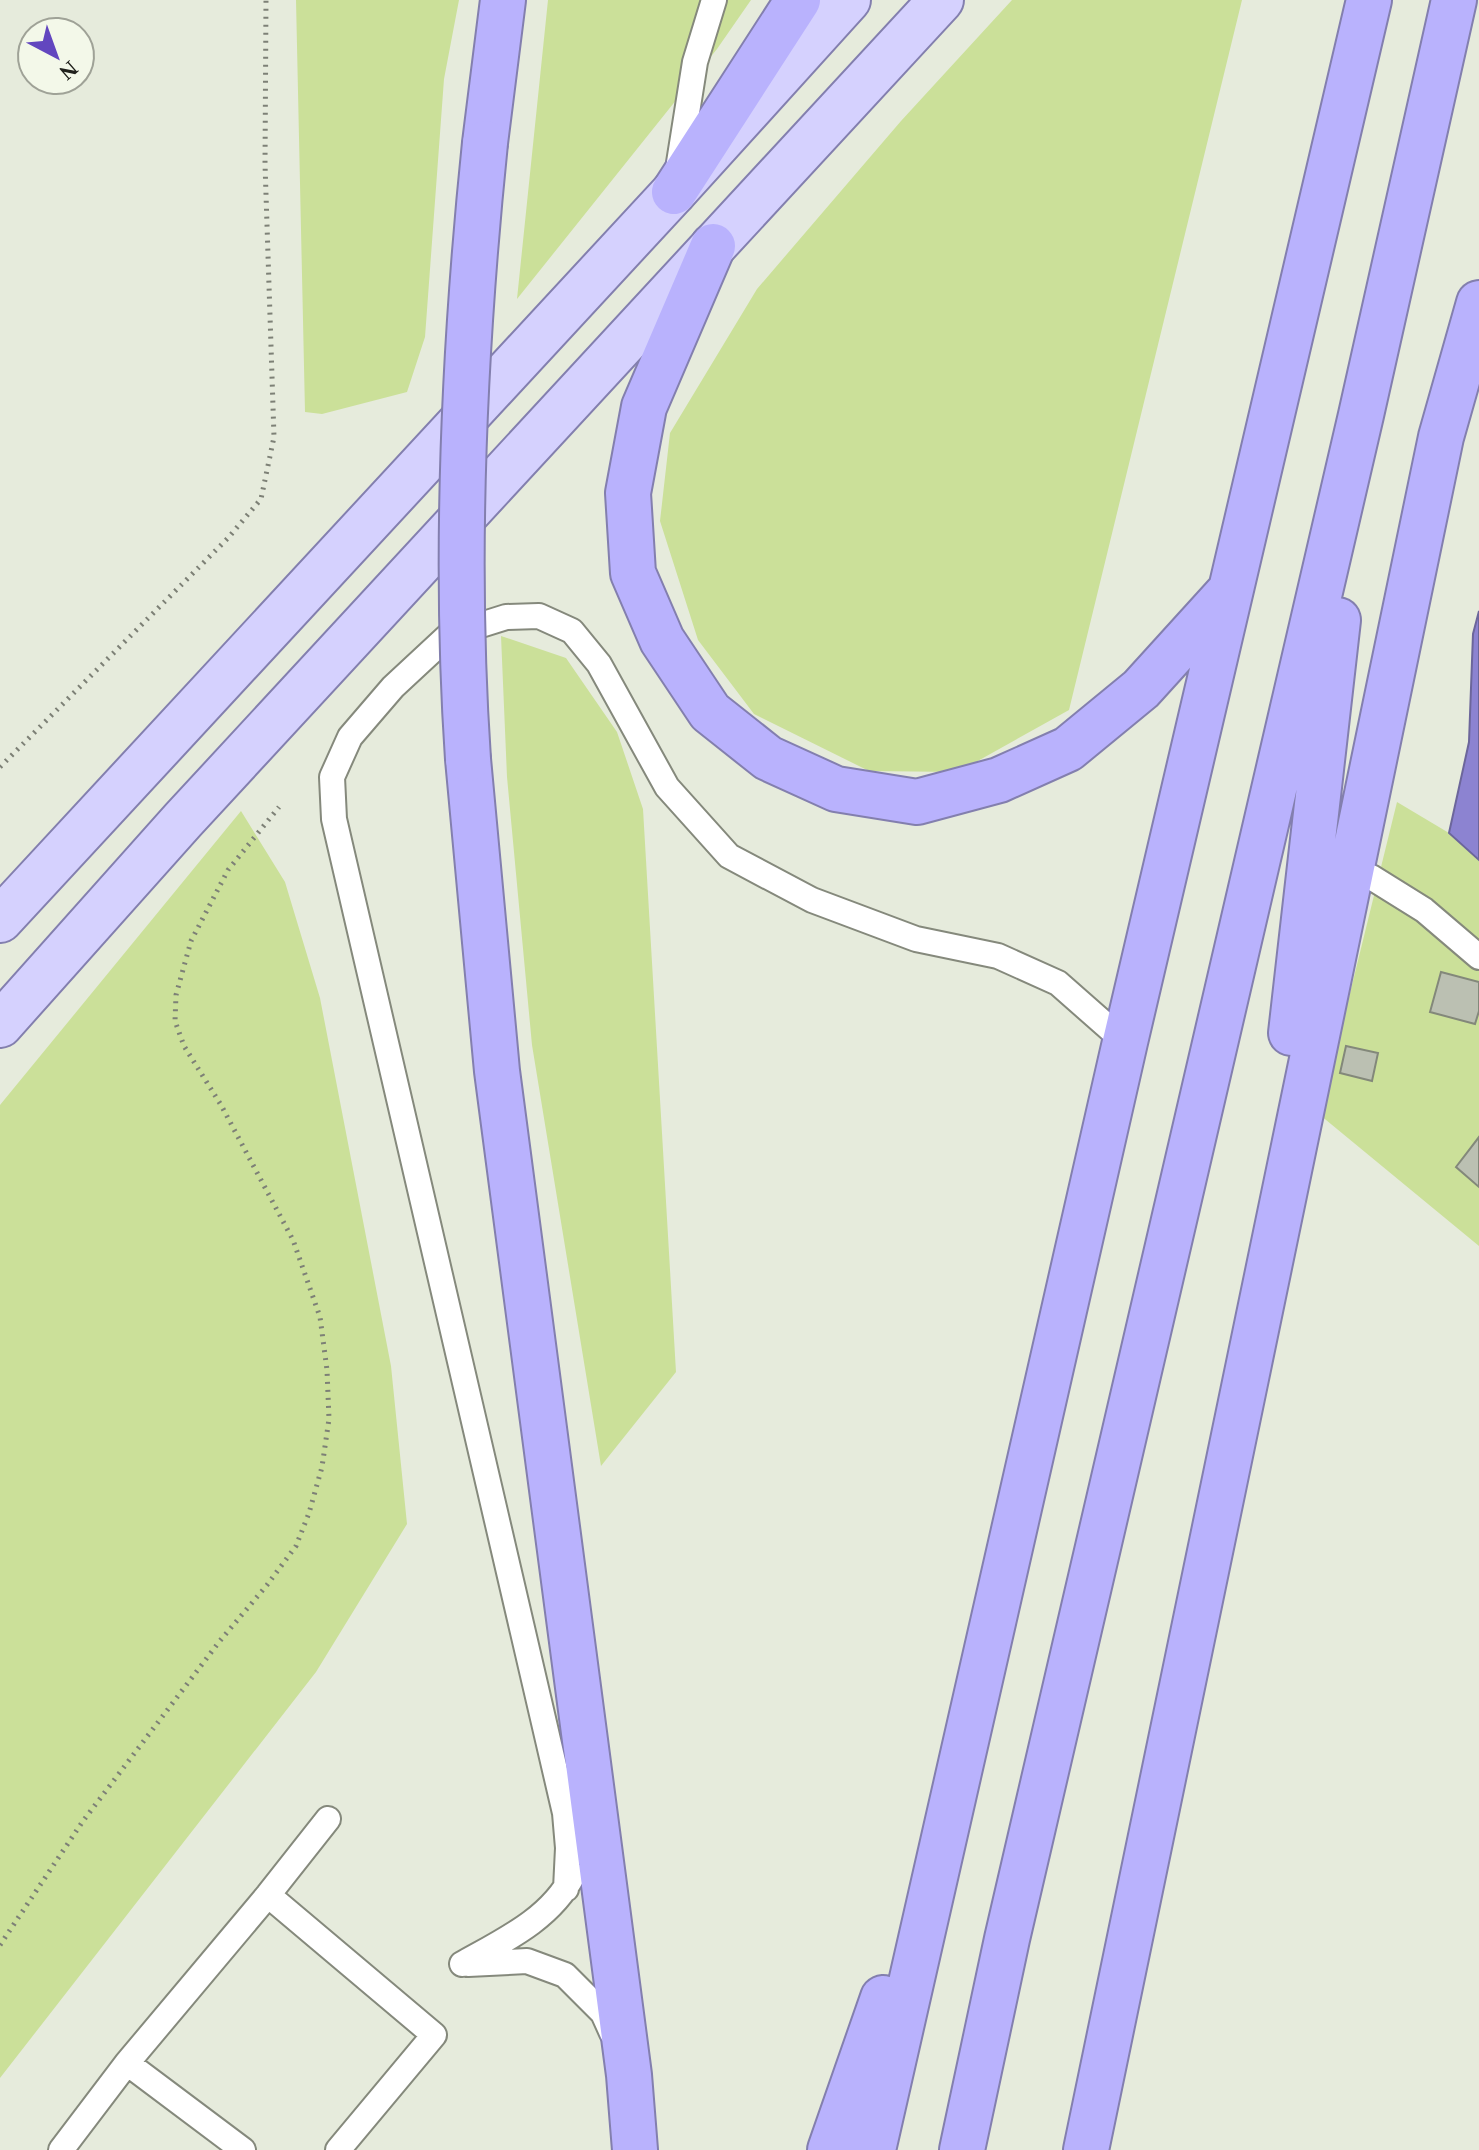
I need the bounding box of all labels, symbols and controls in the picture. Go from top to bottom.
north arrow [16,16,96,96]
text: N [55,56,83,85]

